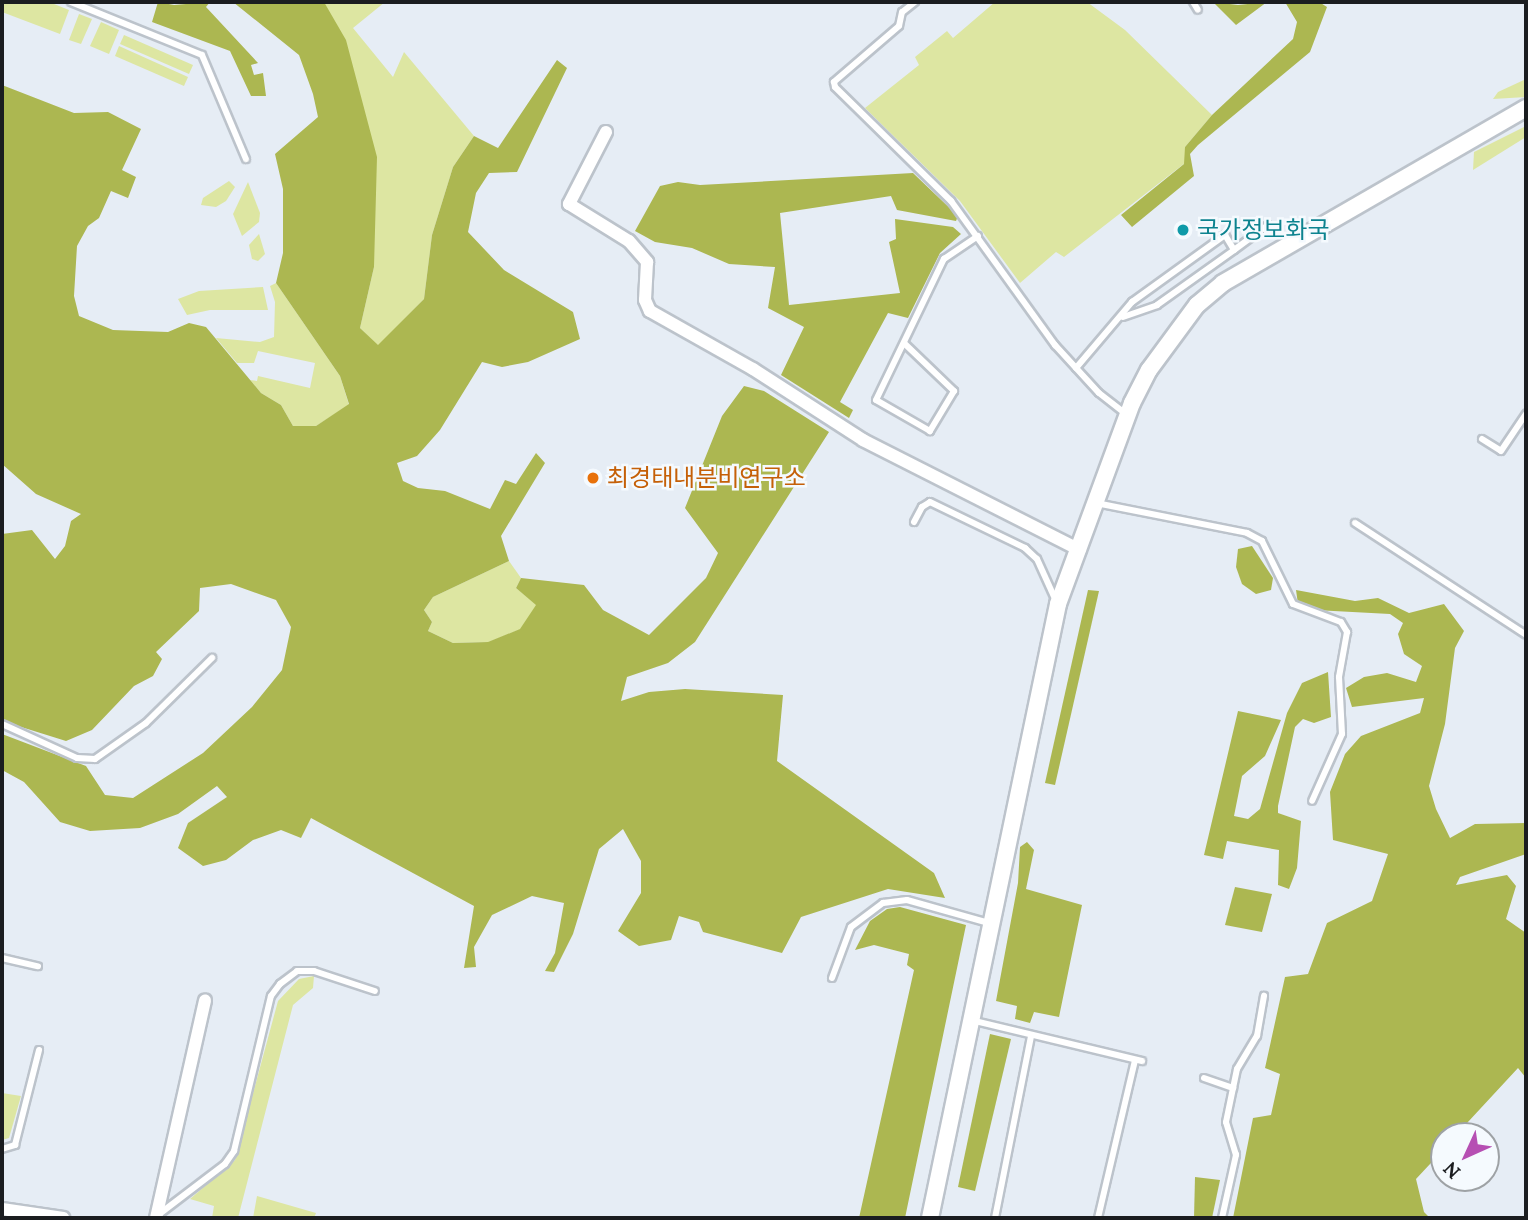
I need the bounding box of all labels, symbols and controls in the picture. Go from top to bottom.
place label: 국가정보화국 [1197,216,1329,244]
marker: 국가정보화국 [1175,222,1191,238]
place label: 최경태내분비연구소 [607,464,806,492]
marker: 최경태내분비연구소 [585,470,601,486]
north arrow [1430,1122,1500,1192]
text: N [1438,1157,1465,1184]

